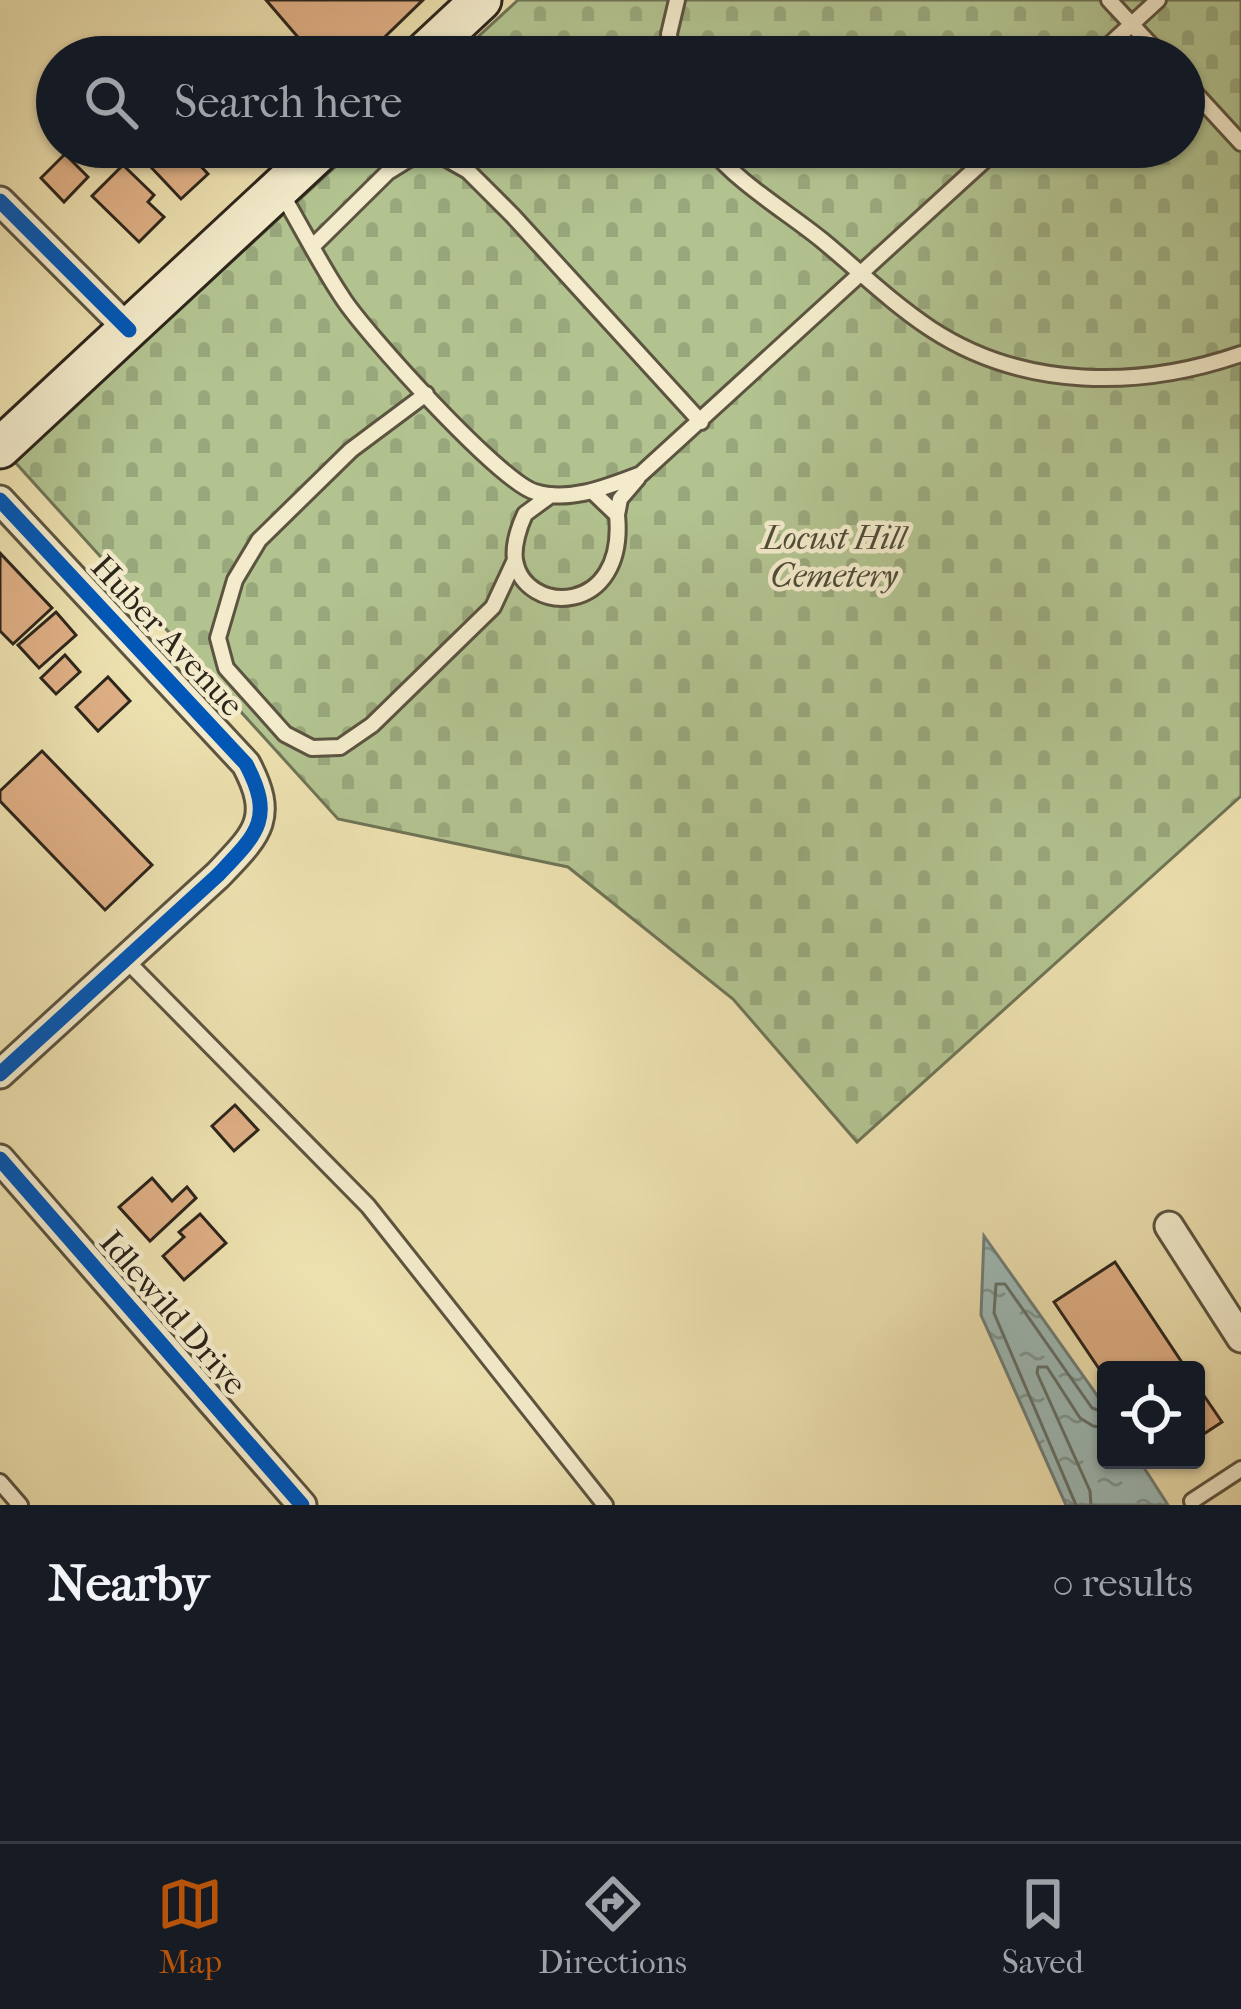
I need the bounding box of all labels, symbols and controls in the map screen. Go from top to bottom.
search box [36,36,1205,168]
icon: search [78,69,144,135]
text: Search here [174,76,402,129]
park label: Locust Hill Cemetery [760,519,910,596]
street label: Huber Avenue [83,548,251,724]
street label: Idlewild Drive [91,1223,255,1403]
map controls [1097,1361,1205,1469]
button: locate [1097,1361,1205,1469]
text: Nearby [48,1553,209,1613]
text: 0 results [1052,1560,1193,1606]
tab: Map [157,1871,223,1982]
tab: Directions [538,1871,687,1982]
tab: Saved [1002,1871,1084,1982]

